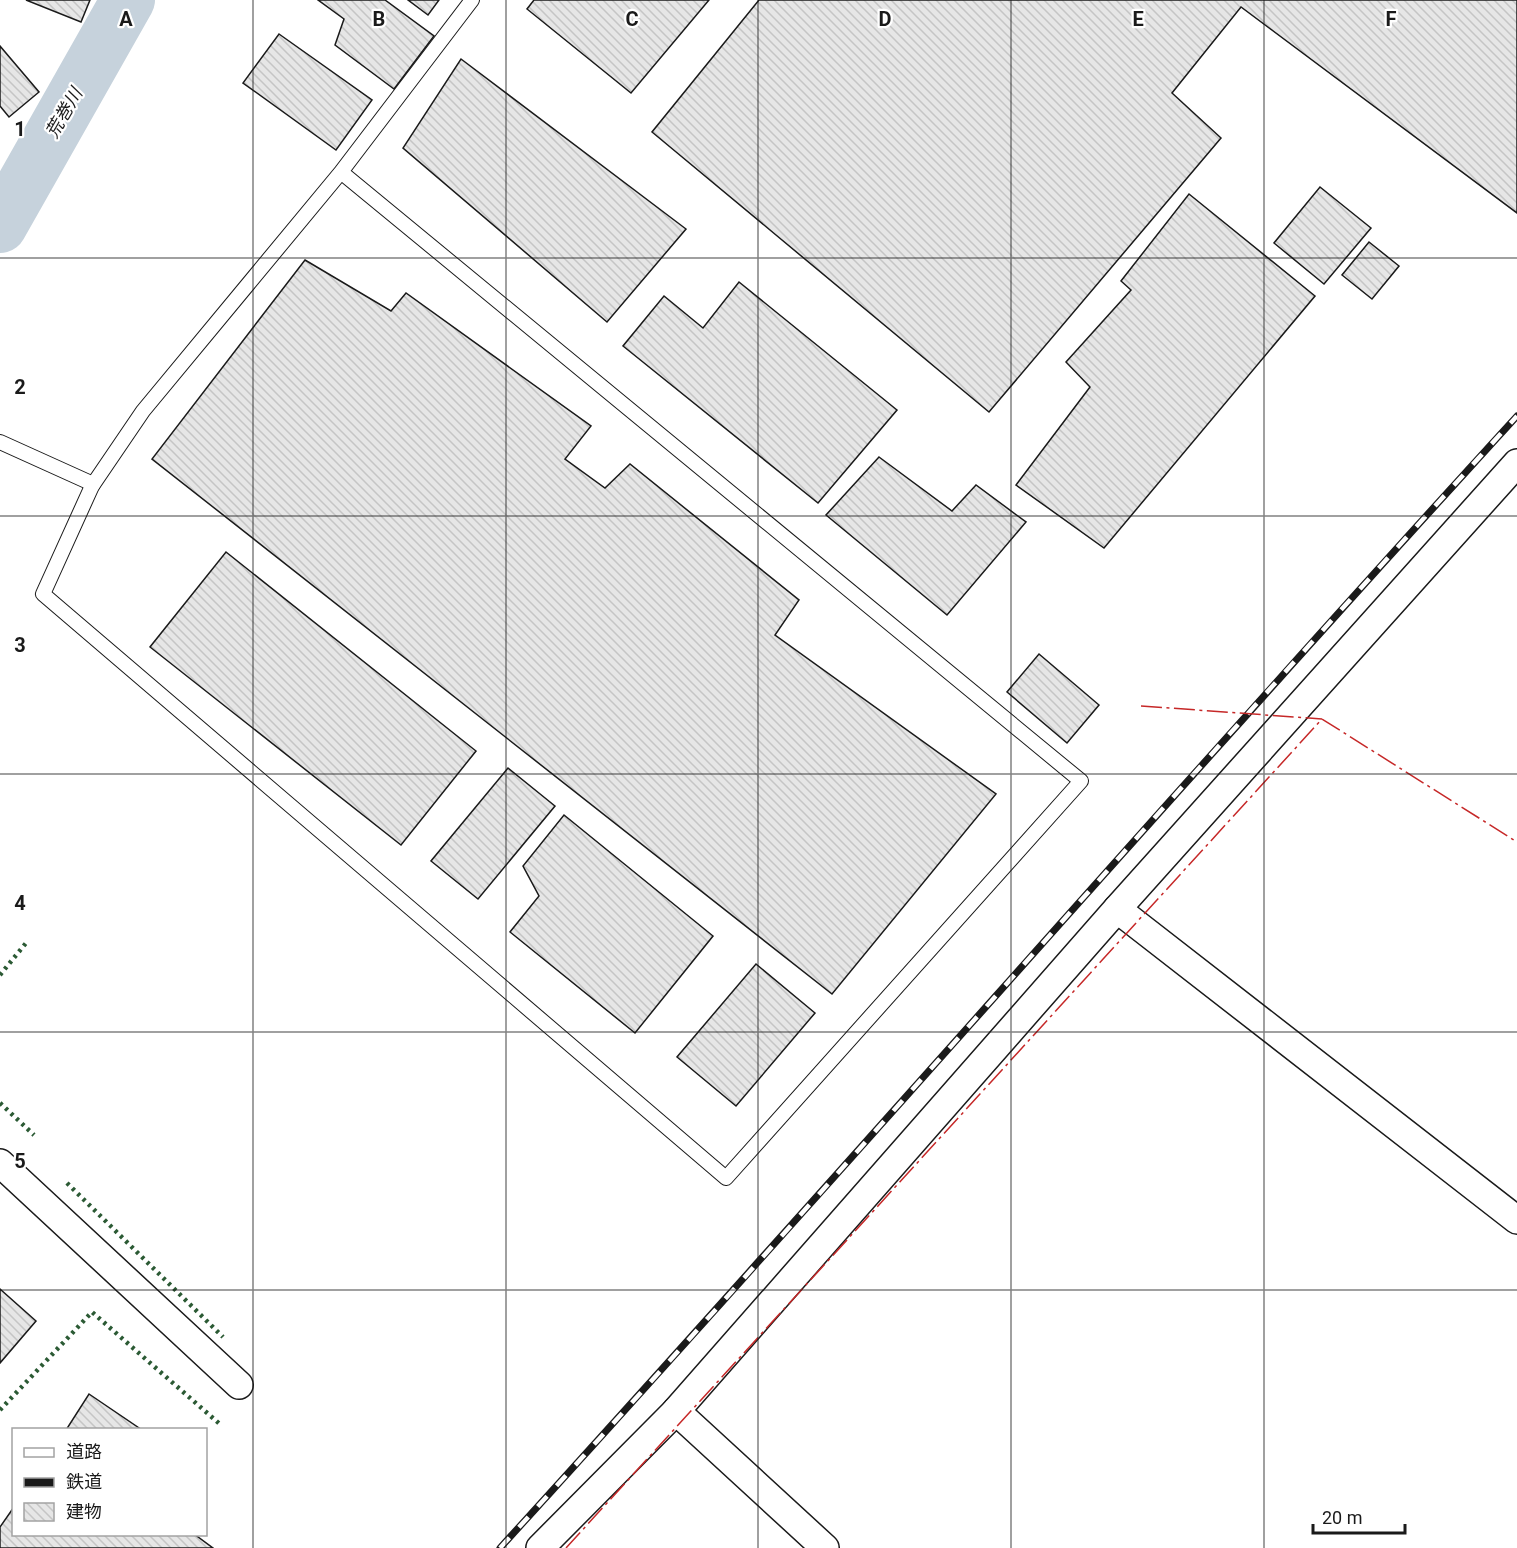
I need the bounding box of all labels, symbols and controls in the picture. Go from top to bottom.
text: A [119,7,133,31]
text: B [373,7,385,31]
text: C [625,7,639,31]
text: D [879,7,892,31]
text: E [1132,7,1144,31]
text: F [1386,7,1397,31]
water label: 荒巻川 [41,82,87,141]
text: 1 [14,117,26,141]
text: 2 [14,375,26,399]
text: 3 [14,633,26,657]
text: 4 [14,891,26,915]
text: 5 [14,1149,26,1173]
legend [12,1428,207,1536]
text: 道路 [66,1441,102,1462]
text: 鉄道 [66,1471,102,1492]
scale bar [1313,1497,1404,1535]
text: 建物 [66,1501,102,1522]
text: 20 m [1322,1507,1362,1528]

